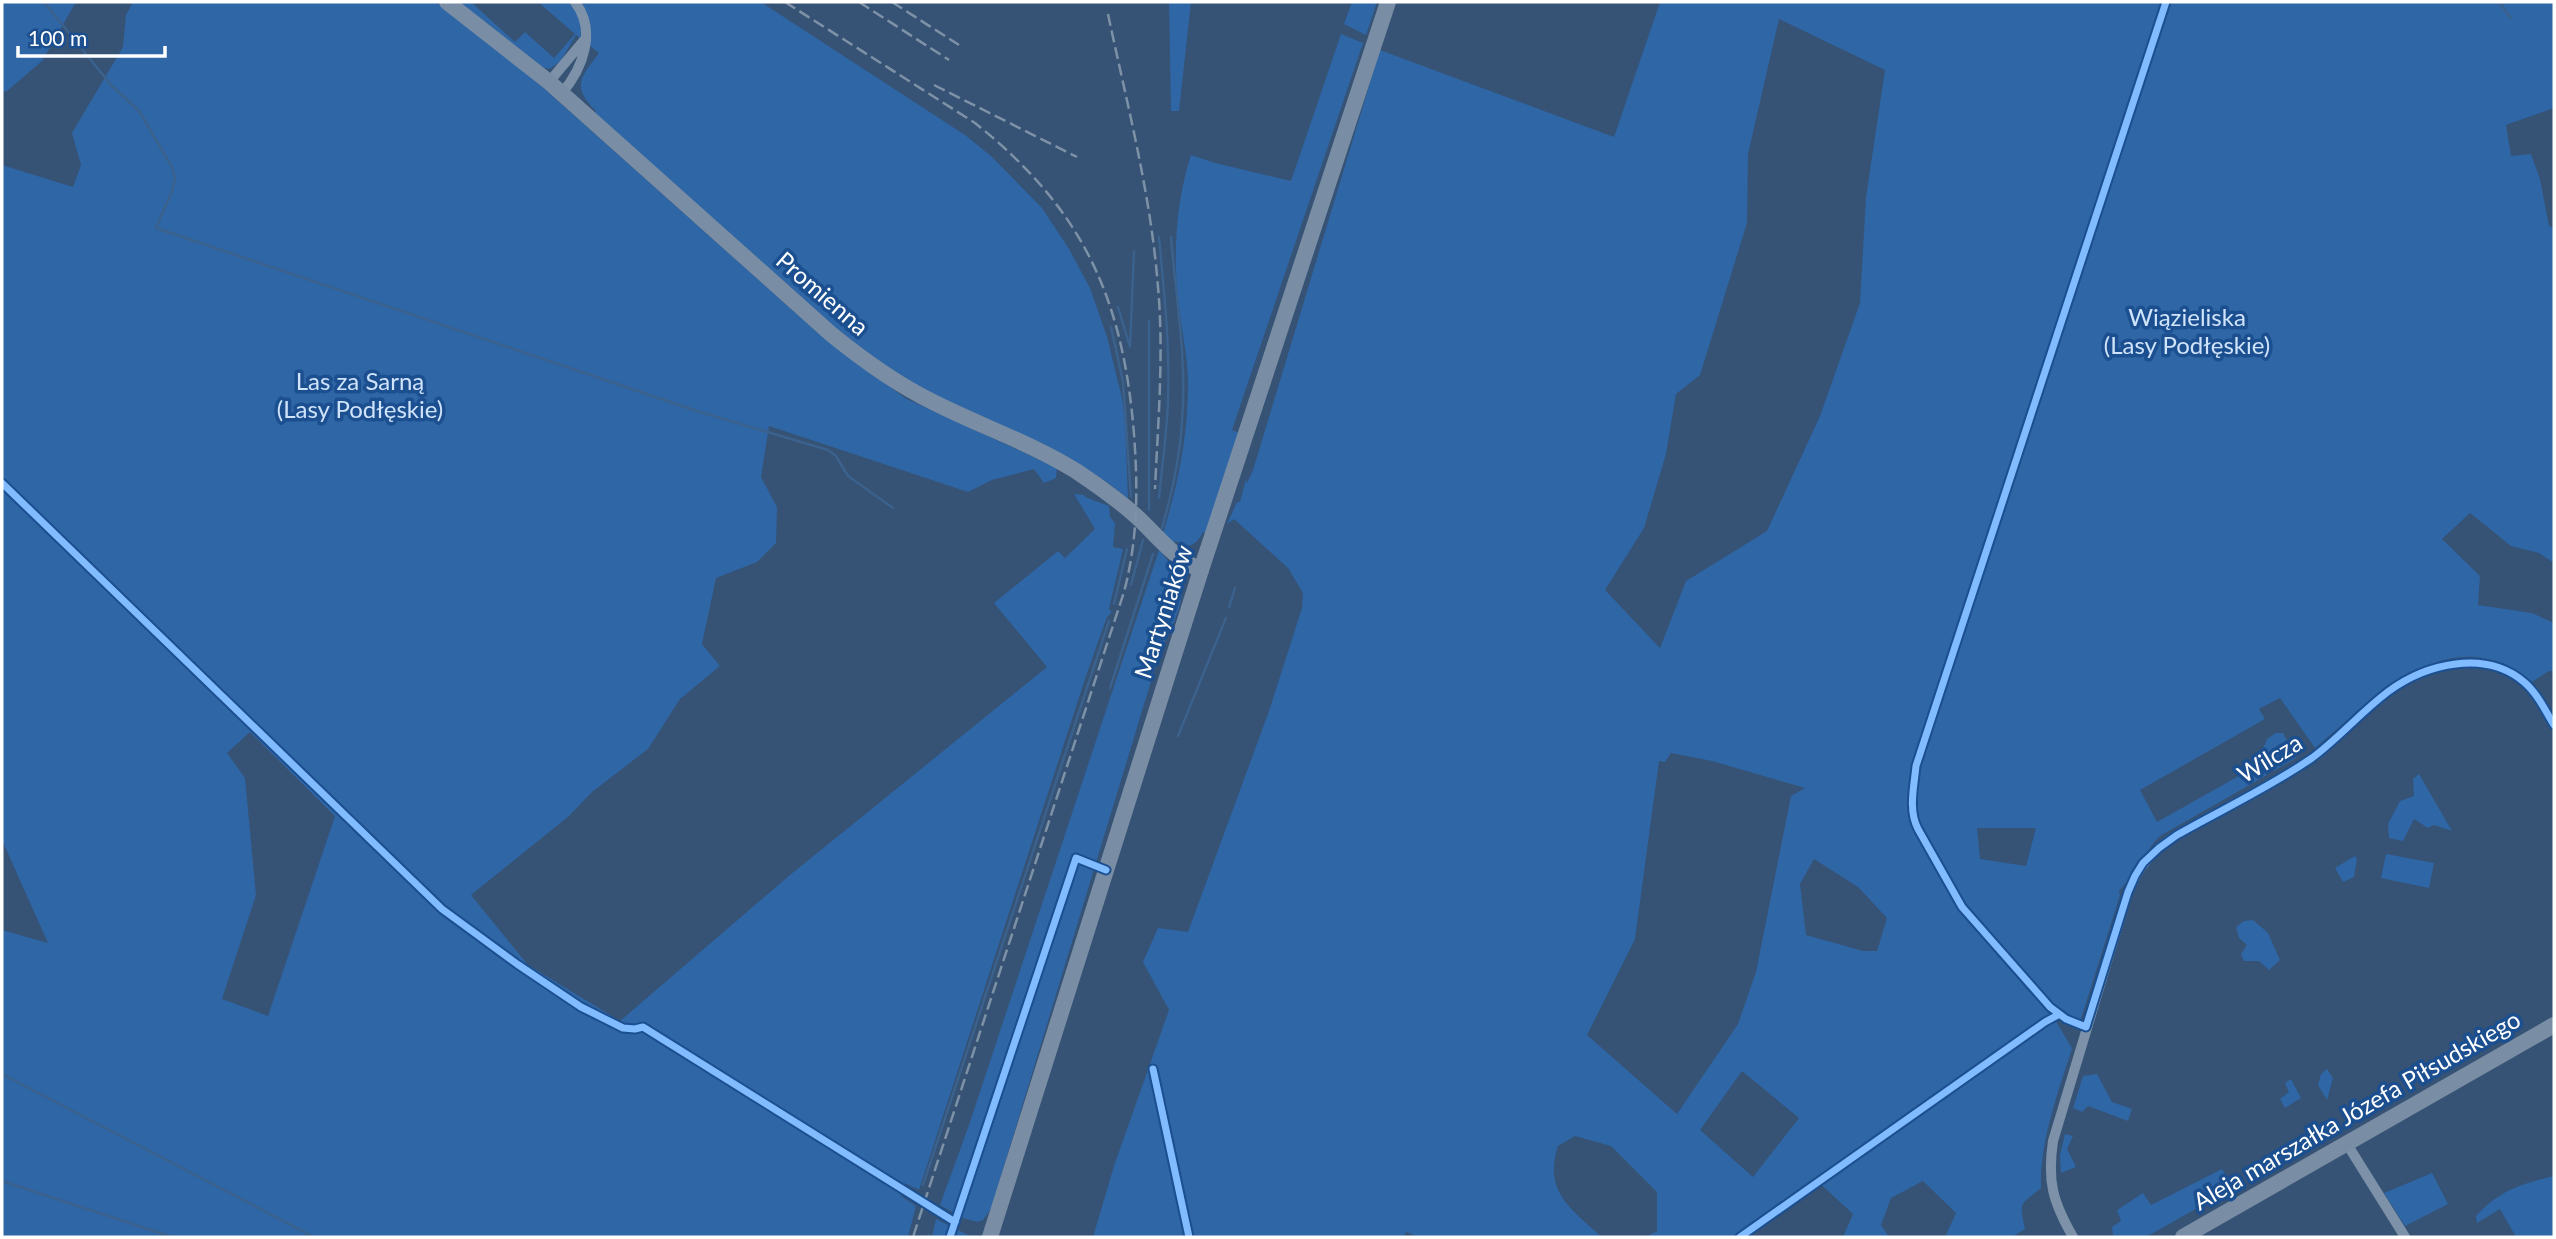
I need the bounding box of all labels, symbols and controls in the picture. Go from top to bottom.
scale bar [18,14,164,58]
text: 100 m [28,25,87,50]
street label: Promienna [771,245,875,341]
park label: Wiązieliska (Lasy Podłęskie) [2104,302,2270,359]
park label: Las za Sarną (Lasy Podłęskie) [277,366,443,423]
street label: Martyniaków [1127,541,1198,682]
street label: Wilcza [2232,727,2307,788]
street label: Aleja marszałka Józefa Piłsudskiego [2187,1004,2525,1216]

